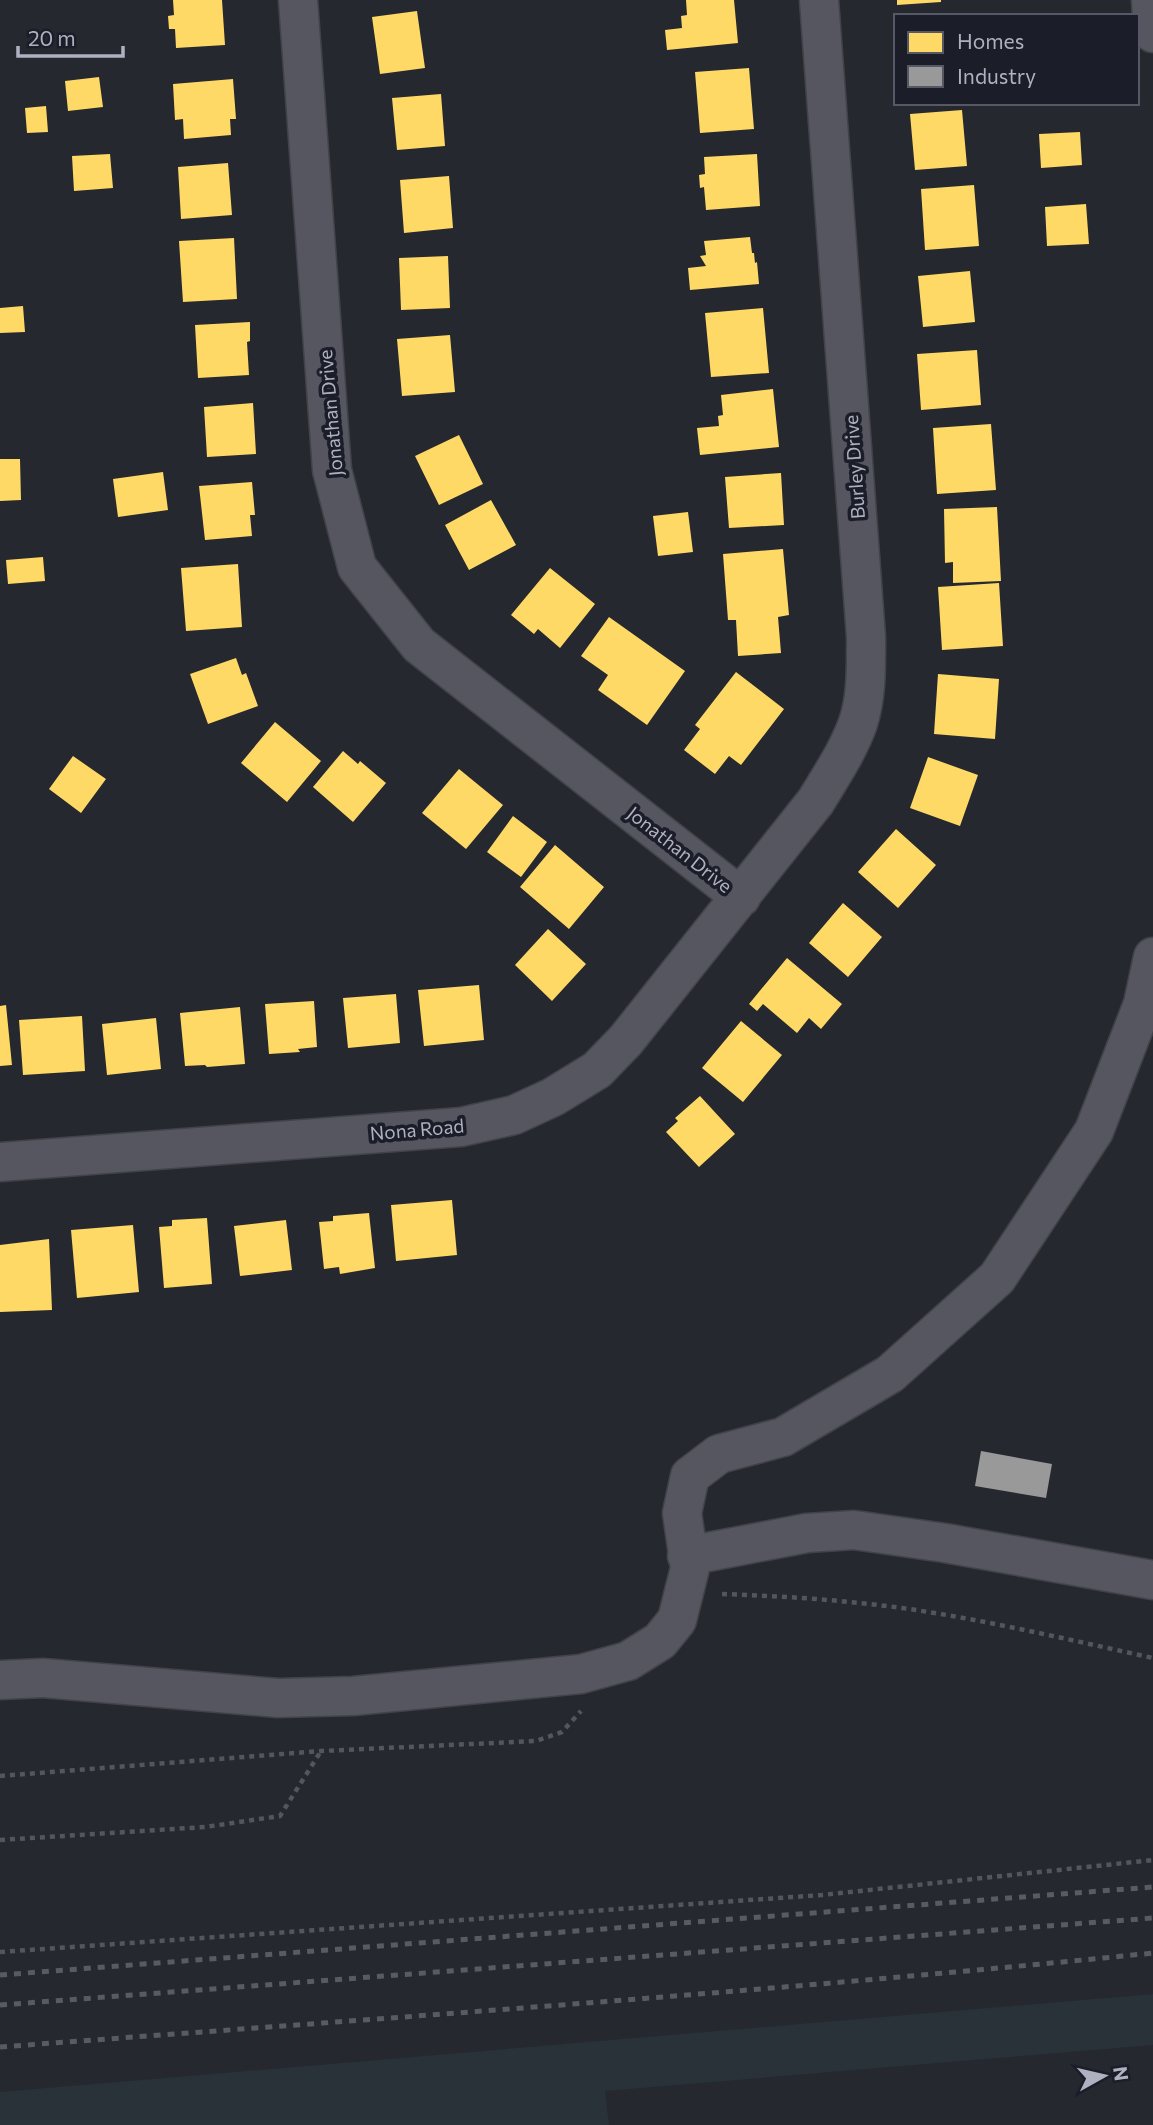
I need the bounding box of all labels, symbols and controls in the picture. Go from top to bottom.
scale bar [18,14,122,58]
legend [894,14,1139,105]
text: 20 m [28,25,76,50]
text: Homes [957,28,1024,53]
text: Industry [957,63,1036,88]
street label: Jonathan Drive [313,349,347,477]
street label: Burley Drive [839,414,869,520]
street label: Jonathan Drive [623,801,737,897]
street label: Nona Road [369,1113,465,1145]
north arrow [1069,2041,1139,2111]
text: N [1109,2065,1134,2082]

